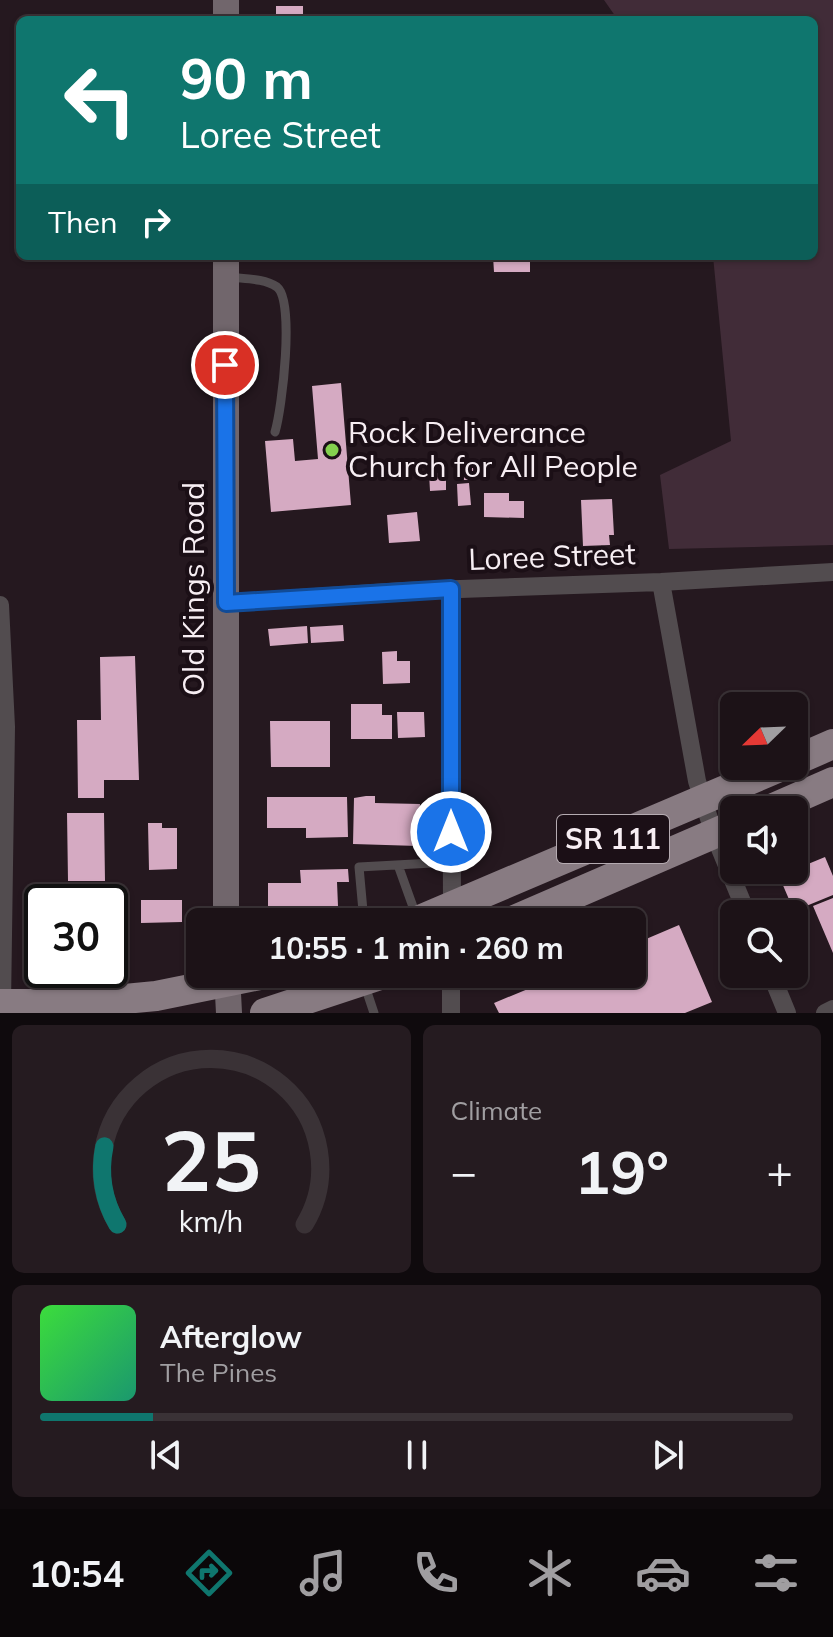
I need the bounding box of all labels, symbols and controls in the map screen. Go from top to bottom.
text: 90 m [180,43,313,113]
icon: left [48,48,152,152]
text: Loree Street [180,112,381,157]
icon: right [134,200,178,244]
text: Then [48,203,118,241]
pin [191,331,259,399]
icon: arrive [203,343,247,387]
place label: Rock Deliverance Church for All People [348,413,638,485]
marker: Rock Deliverance Church for All People [323,441,341,459]
street label: Old Kings Road [174,482,212,696]
street label: Loree Street [468,534,636,578]
north arrow [720,692,808,780]
map controls [720,692,808,988]
position arrow [409,790,493,874]
button: sound [720,796,808,884]
road number: SR 111 [557,815,669,863]
speed limit sign: 30 [24,884,128,988]
button: search [720,900,808,988]
text: 10:55 · 1 min · 260 m [268,929,564,967]
text: Climate [451,1094,542,1127]
text: 25 [161,1107,261,1212]
text: 19° [574,1134,669,1209]
text: − [451,1144,477,1199]
text: + [767,1144,793,1199]
text: km/h [179,1203,244,1239]
text: Afterglow [160,1318,302,1356]
text: The Pines [160,1356,277,1389]
icon: previous [144,1433,188,1477]
icon: pause [395,1433,439,1477]
icon: next [646,1433,690,1477]
icon: directions [181,1545,237,1601]
icon: music [295,1545,351,1601]
icon: phone [408,1545,464,1601]
icon: climate [522,1545,578,1601]
icon: car [635,1545,691,1601]
icon: filters [748,1545,804,1601]
text: 10:54 [29,1551,124,1596]

